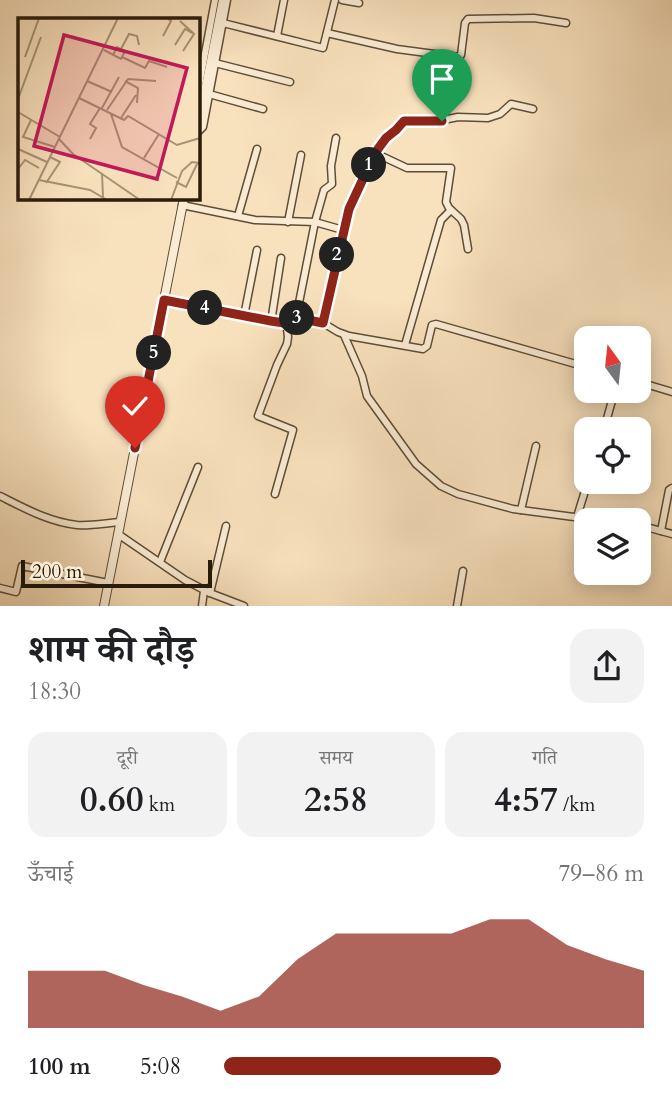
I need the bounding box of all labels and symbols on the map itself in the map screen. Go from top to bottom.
inset map [18,18,200,200]
pin [412,49,472,121]
pin: 1 [352,148,386,182]
pin: 2 [320,238,354,272]
pin: 4 [188,290,222,326]
pin: 3 [280,300,314,336]
north arrow [574,326,651,402]
pin: 5 [136,336,172,370]
pin [105,376,165,448]
scale bar [21,556,212,588]

